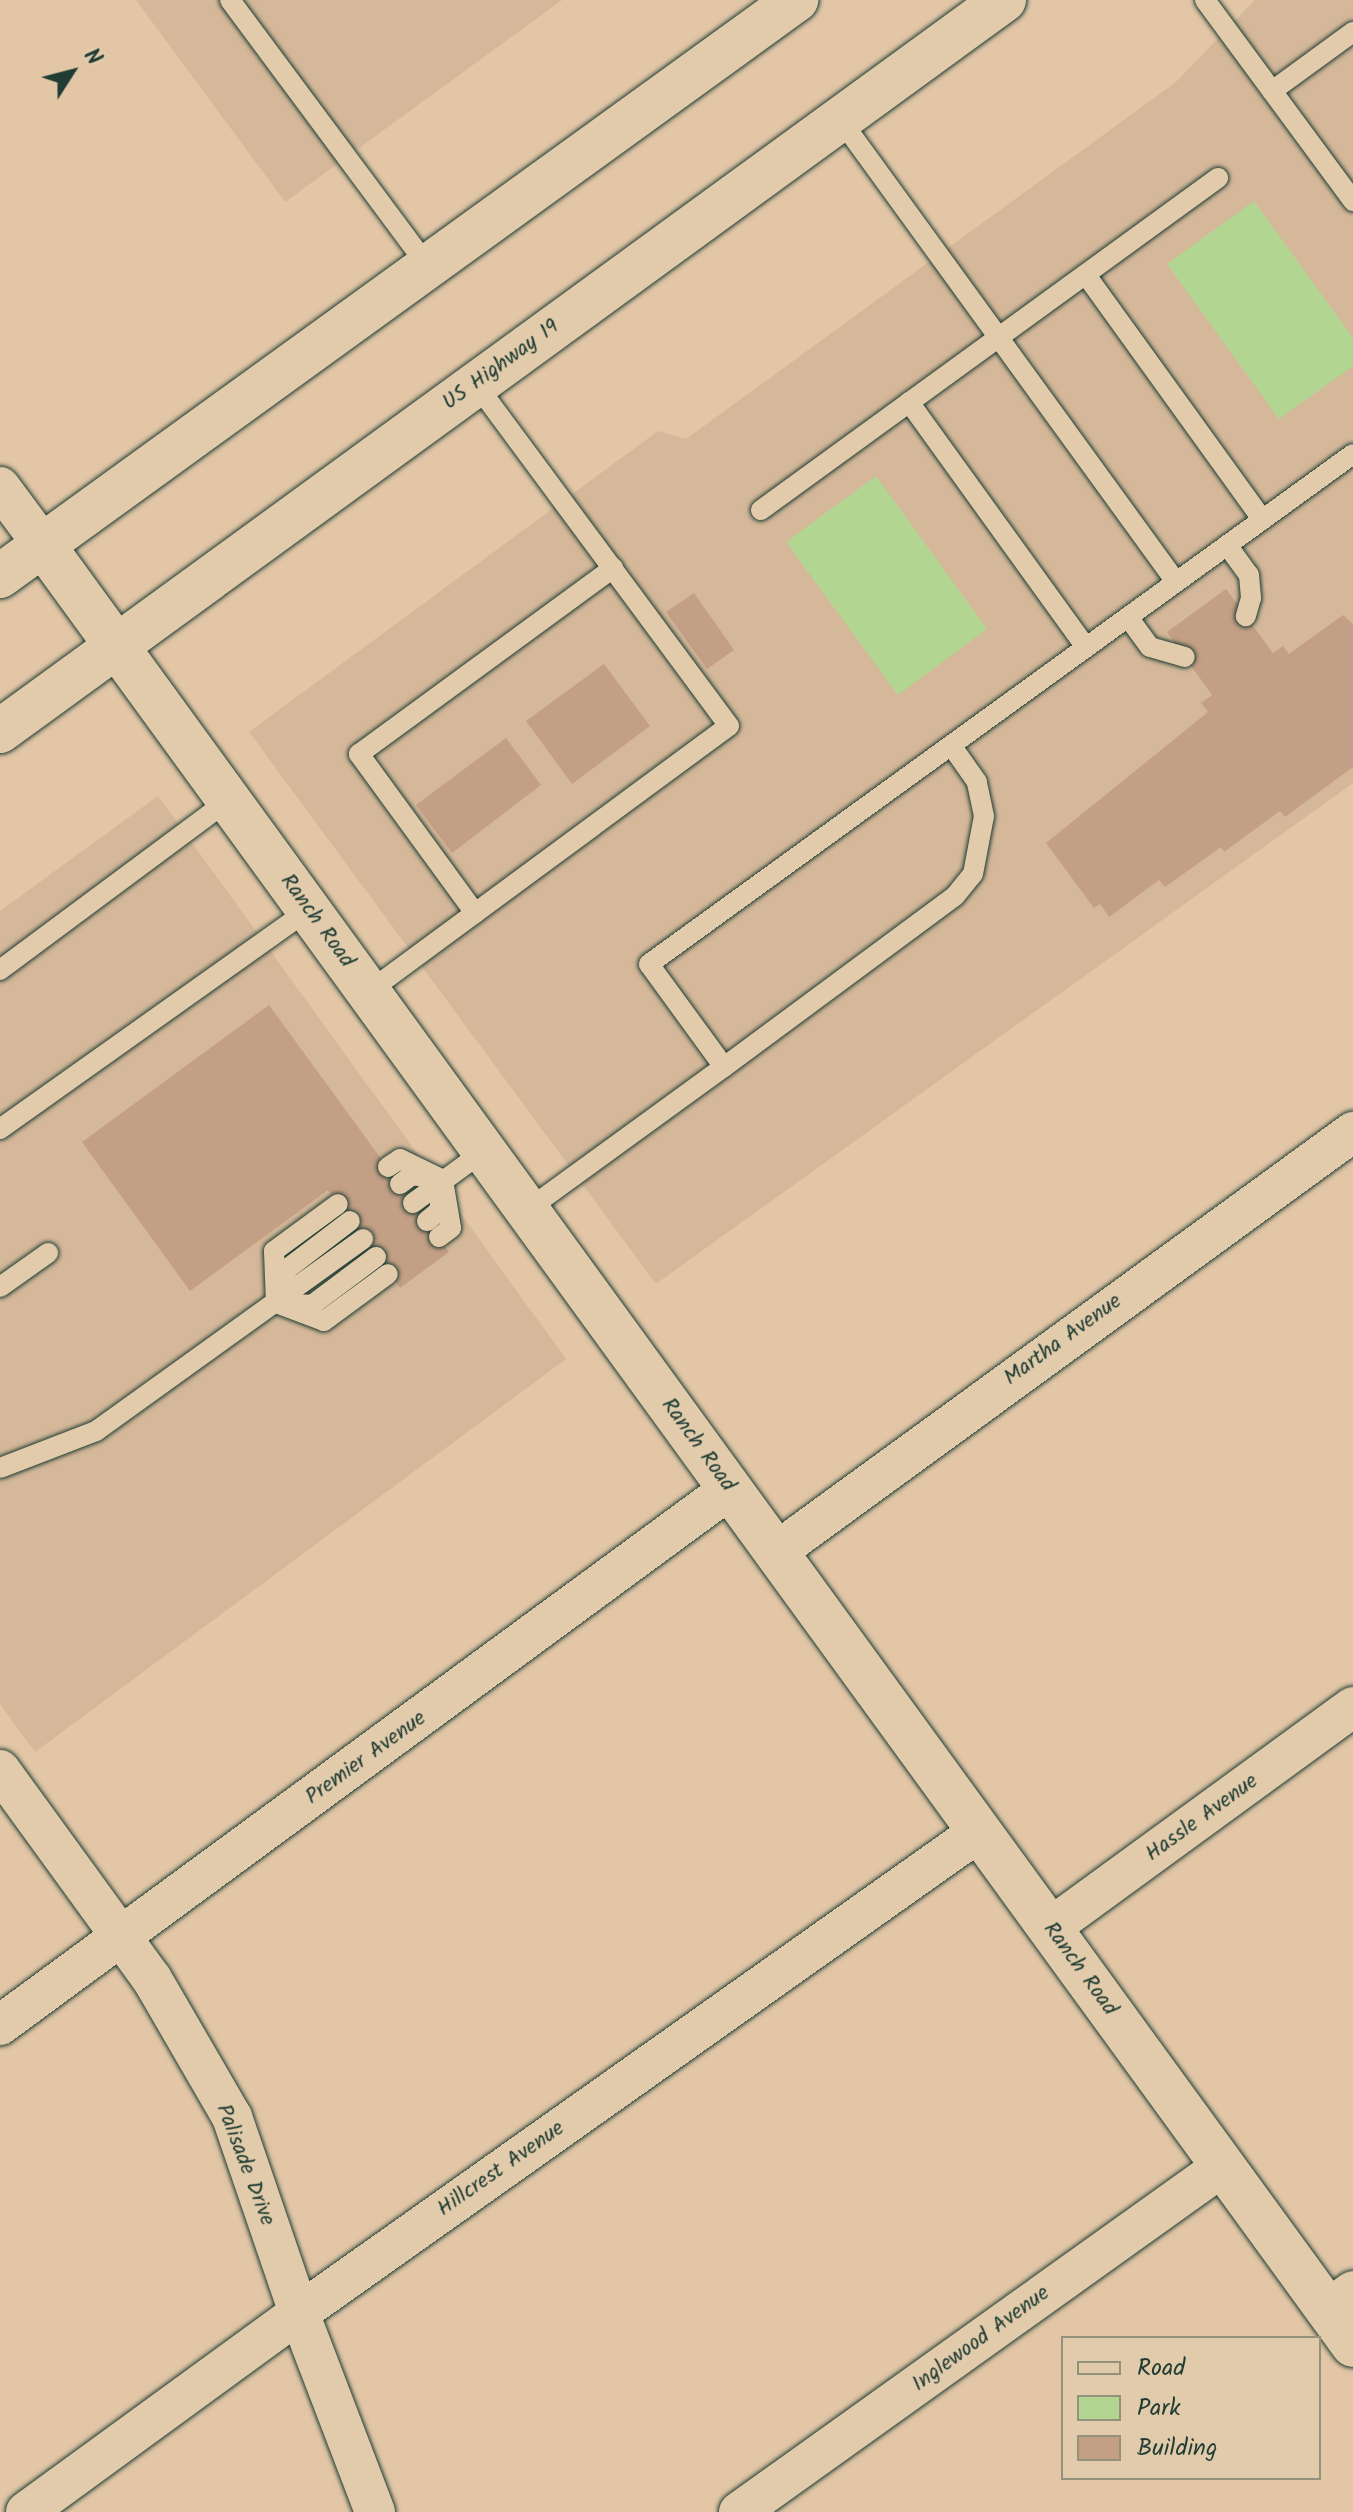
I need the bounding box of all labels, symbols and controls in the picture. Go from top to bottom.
north arrow [32,32,112,112]
text: N [74,42,110,73]
street label: US Highway 19 [438,314,564,416]
street label: Ranch Road [274,869,360,973]
street label: Martha Avenue [999,1288,1127,1392]
street label: Ranch Road [655,1393,741,1497]
street label: Premier Avenue [301,1705,431,1811]
street label: Hassle Avenue [1141,1768,1263,1868]
street label: Ranch Road [1037,1917,1123,2021]
street label: Palisade Drive [210,2100,280,2230]
street label: Hillcrest Avenue [432,2115,570,2223]
street label: Inglewood Avenue [907,2280,1055,2398]
legend [1061,2336,1321,2480]
text: Road [1137,2349,1185,2388]
text: Park [1137,2389,1181,2428]
text: Building [1137,2429,1217,2468]

